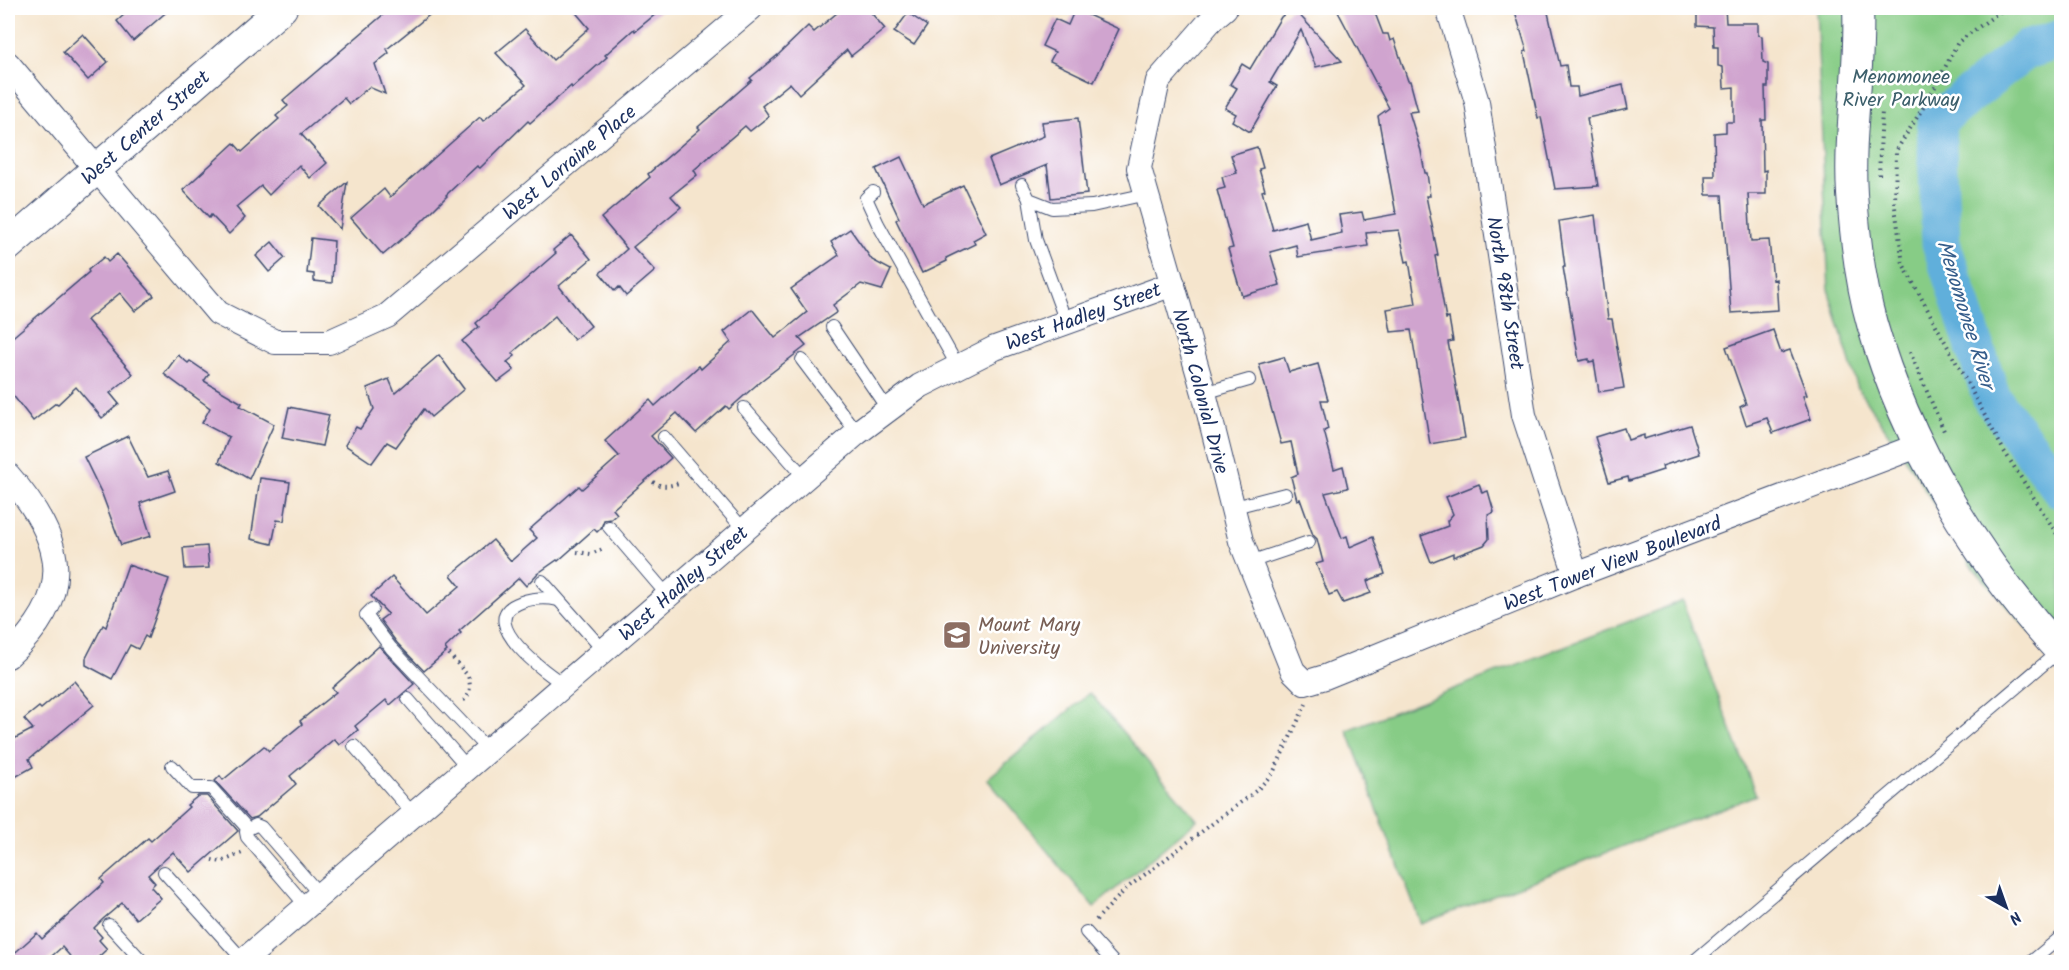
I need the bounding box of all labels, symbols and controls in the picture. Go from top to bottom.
park label: Menomonee River Parkway [1843,62,1960,117]
street label: West Center Street [74,63,218,194]
street label: West Lorraine Place [496,98,645,229]
street label: North 98th Street [1476,214,1532,372]
water label: Menomonee River [1926,236,2004,397]
street label: West Hadley Street [1001,275,1166,361]
street label: North Colonial Drive [1162,305,1237,478]
street label: West Tower View Boulevard [1499,508,1727,621]
street label: West Hadley Street [612,519,757,650]
place label: Mount Mary University [978,610,1081,665]
school or university icon: Mount Mary University [941,619,973,651]
north arrow [1976,877,2036,937]
text: N [2003,905,2027,930]

